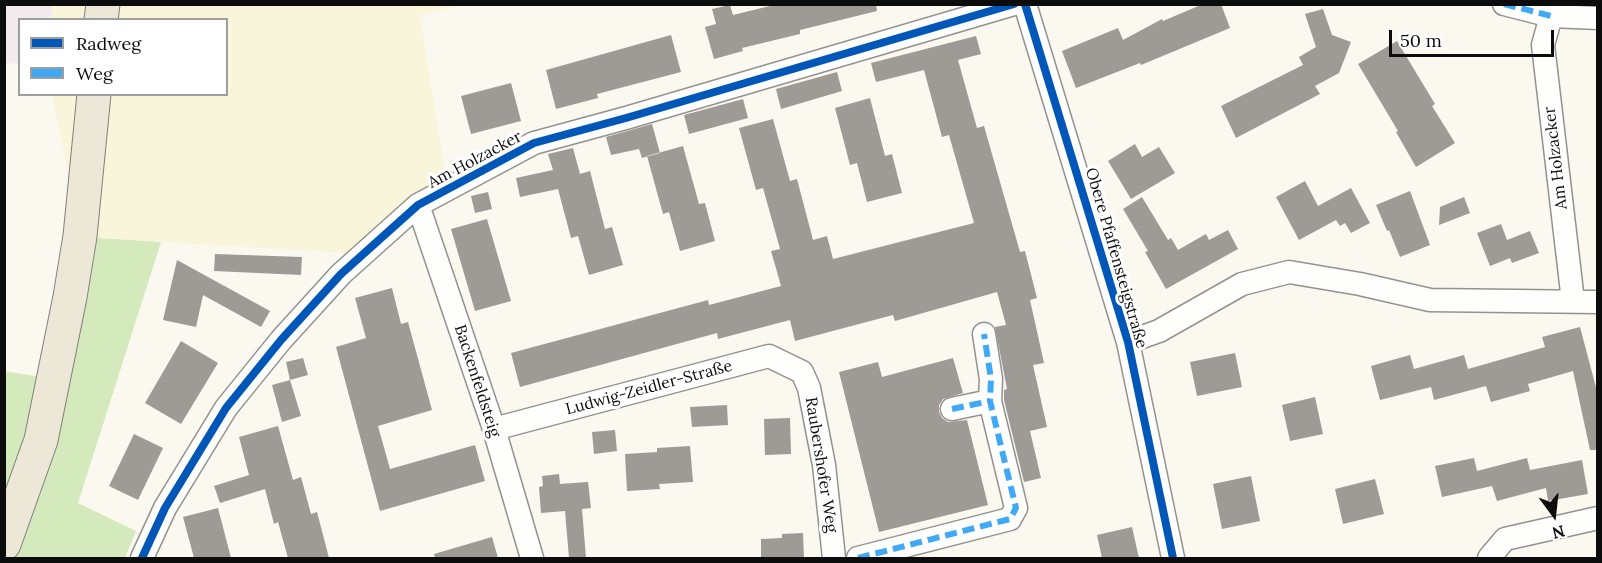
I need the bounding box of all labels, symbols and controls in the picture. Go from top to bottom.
legend [18,18,228,96]
scale bar [1392,18,1557,56]
text: 50 m [1400,29,1442,52]
text: Radweg [76,32,141,55]
text: Weg [76,62,113,85]
street label: Am Holzacker [1540,106,1572,210]
street label: Am Holzacker [425,127,525,193]
street label: Obere Pfaffensteigstraße [1081,166,1151,350]
street label: Backenfeldsteig [450,322,504,440]
street label: Ludwig-Zeidler-Straße [564,357,734,419]
street label: Raubershofer Weg [801,396,841,534]
north arrow [1524,485,1584,545]
text: N [1550,521,1567,544]

